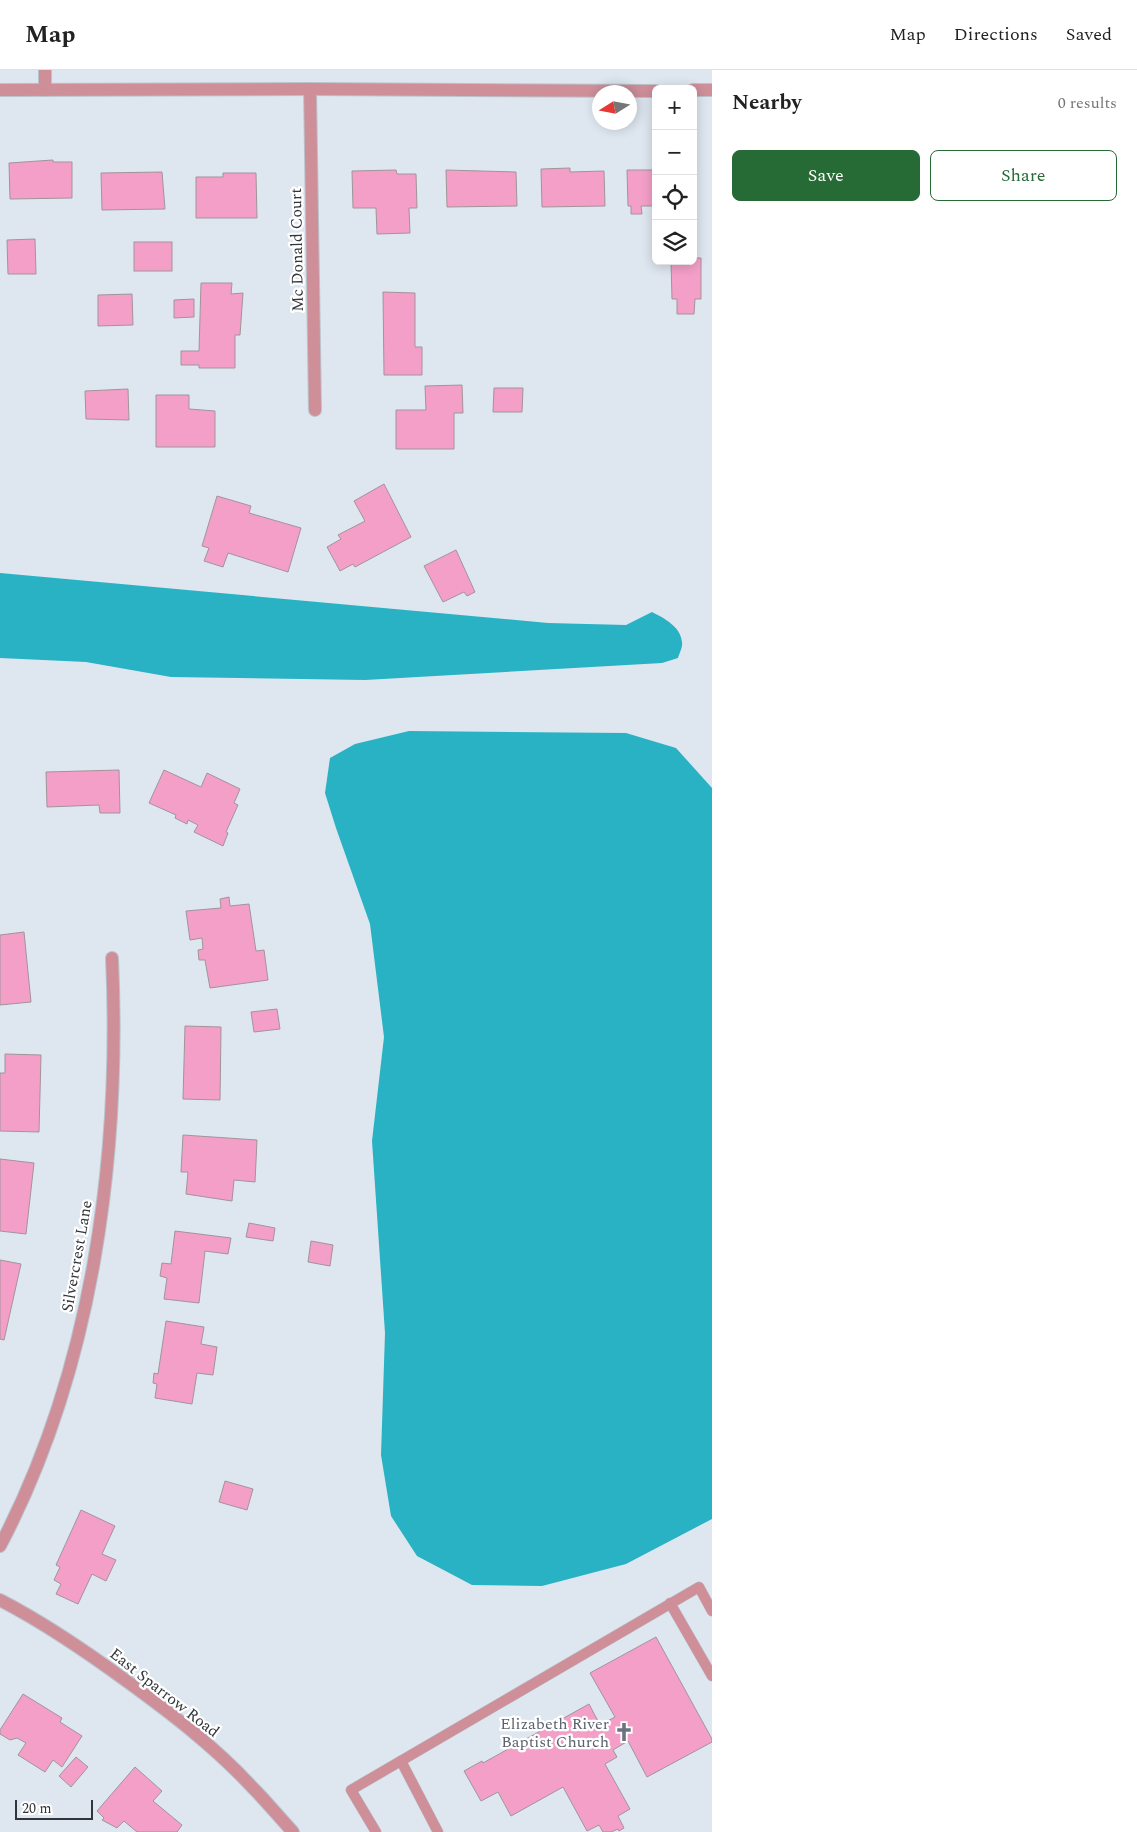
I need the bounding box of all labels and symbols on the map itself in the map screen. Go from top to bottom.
north arrow [592,85,637,130]
street label: Mc Donald Court [284,187,310,312]
street label: Silvercrest Lane [55,1198,99,1314]
street label: East Sparrow Road [104,1642,224,1743]
place label: Elizabeth River Baptist Church [500,1712,609,1754]
church icon: Elizabeth River Baptist Church [613,1721,635,1743]
scale bar [15,1797,92,1820]

